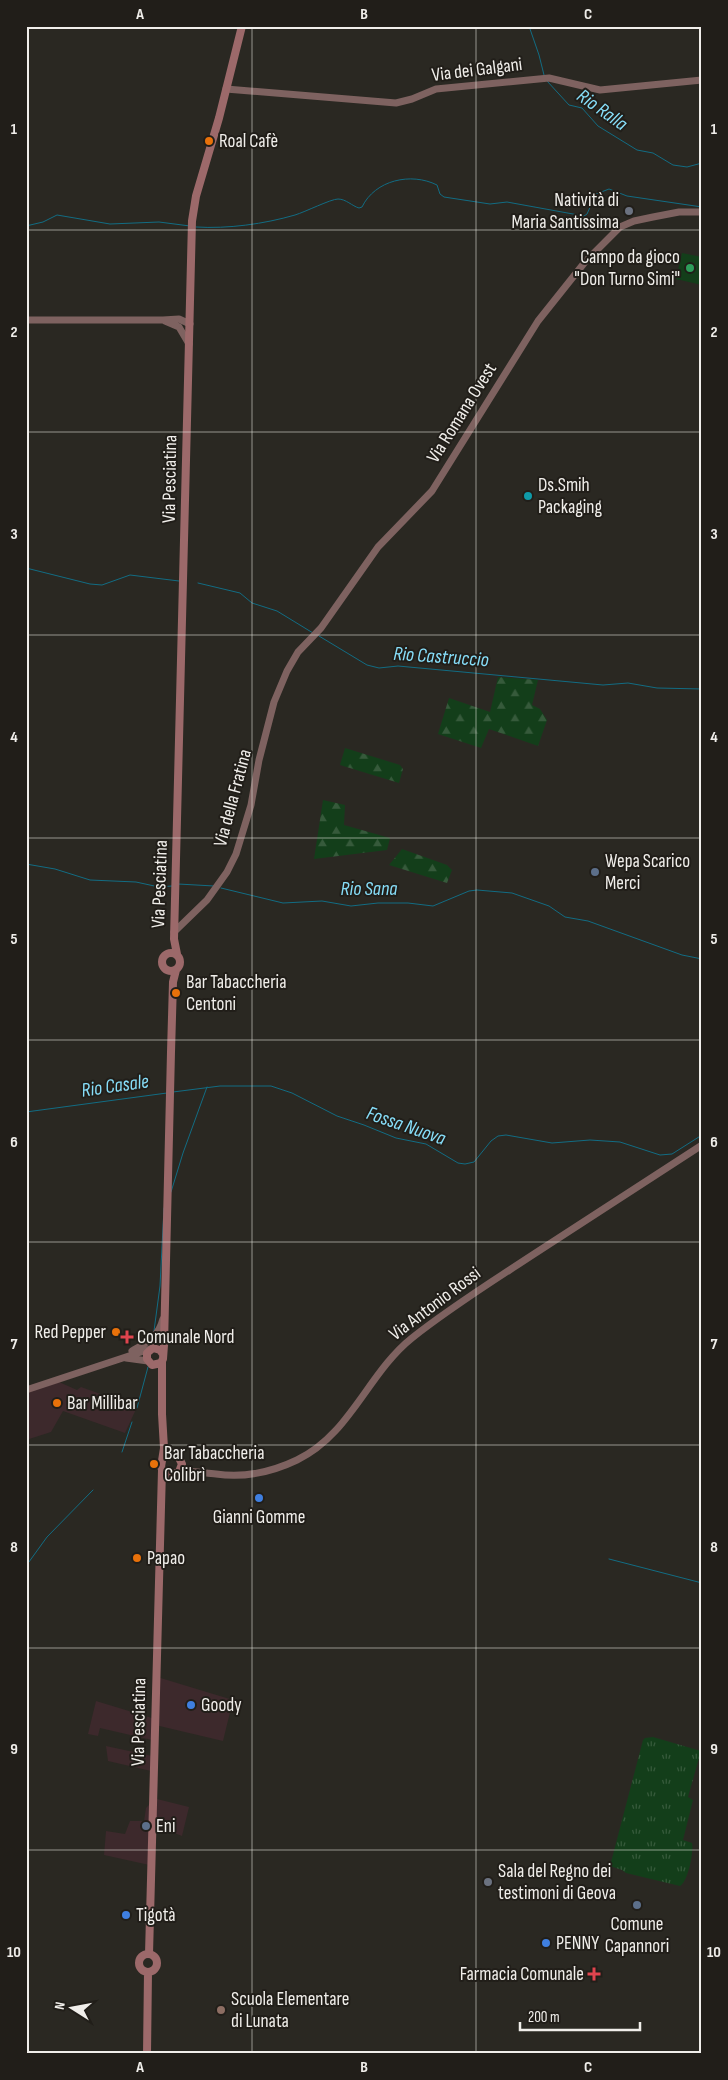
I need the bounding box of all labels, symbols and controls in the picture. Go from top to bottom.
text: A [135,5,144,24]
text: B [360,5,368,24]
text: C [584,5,592,24]
street label: Via dei Galgani [430,53,524,87]
water label: Rio Ralla [572,84,632,136]
text: 1 [11,120,18,139]
text: 1 [711,120,718,139]
place label: Roal Cafè [219,130,278,153]
marker: Roal Cafè [203,135,215,147]
place label: Natività di Maria Santissima [512,189,619,234]
marker: Natività di Maria Santissima [623,205,635,217]
place label: Campo da gioco "Don Turno Simi" [574,246,680,291]
marker: Campo da gioco "Don Turno Simi" [684,262,696,274]
text: 2 [10,323,18,342]
text: 2 [710,323,718,342]
street label: Via Romana Ovest [422,359,502,467]
street label: Via Pesciatina [158,435,182,523]
place label: Ds.Smih Packaging [538,474,603,519]
marker: Ds.Smih Packaging [522,490,534,502]
text: 3 [10,525,18,544]
text: 3 [710,525,718,544]
water label: Rio Castruccio [392,642,490,672]
text: 4 [10,728,18,747]
text: 4 [710,728,718,747]
street label: Via della Fratina [209,747,257,849]
street label: Via Pesciatina [147,840,173,928]
place label: Wepa Scarico Merci [605,850,690,895]
marker: Wepa Scarico Merci [589,866,601,878]
water label: Rio Sana [341,877,397,901]
text: 5 [10,930,18,949]
text: 5 [710,930,718,949]
place label: Bar Tabaccheria Centoni [186,971,286,1016]
marker: Bar Tabaccheria Centoni [170,987,182,999]
water label: Rio Casale [80,1069,151,1103]
water label: Fossa Nuova [363,1101,449,1151]
text: 6 [10,1133,18,1152]
text: 6 [710,1133,718,1152]
street label: Via Antonio Rossi [385,1262,485,1346]
place label: Red Pepper [34,1321,107,1344]
marker: Red Pepper [110,1326,122,1338]
place label: Comunale Nord [137,1326,234,1349]
marker: Comunale Nord [121,1331,133,1343]
text: 7 [11,1335,18,1354]
text: 7 [711,1335,718,1354]
place label: Bar Millibar [67,1392,138,1415]
marker: Bar Millibar [51,1397,63,1409]
place label: Bar Tabaccheria Colibrì [164,1442,264,1487]
marker: Bar Tabaccheria Colibrì [148,1458,160,1470]
marker: Gianni Gomme [253,1492,265,1504]
place label: Gianni Gomme [213,1506,305,1529]
text: 8 [10,1538,18,1557]
text: 8 [710,1538,718,1557]
place label: Papao [147,1547,185,1570]
marker: Papao [131,1552,143,1564]
street label: Via Pesciatina [127,1678,151,1766]
place label: Goody [201,1694,242,1717]
marker: Goody [185,1699,197,1711]
text: 9 [10,1740,18,1759]
text: 9 [710,1740,718,1759]
place label: Eni [156,1815,176,1838]
marker: Eni [140,1820,152,1832]
place label: Sala del Regno dei testimoni di Geova [498,1860,616,1905]
marker: Sala del Regno dei testimoni di Geova [482,1876,494,1888]
marker: Comune Capannori [631,1899,643,1911]
place label: Tigotà [136,1904,176,1927]
marker: Tigotà [120,1909,132,1921]
place label: Comune Capannori [605,1913,669,1958]
place label: PENNY [556,1932,599,1955]
marker: PENNY [540,1937,552,1949]
text: 10 [7,1943,21,1962]
text: 10 [707,1943,721,1962]
place label: Farmacia Comunale [460,1963,584,1986]
marker: Farmacia Comunale [588,1968,600,1980]
north arrow [48,1982,98,2032]
place label: Scuola Elementare di Lunata [231,1988,349,2033]
text: N [51,2000,69,2011]
scale bar [520,2000,640,2032]
marker: Scuola Elementare di Lunata [215,2004,227,2016]
text: 200 m [528,2008,560,2027]
text: A [135,2058,144,2077]
text: B [360,2058,368,2077]
text: C [584,2058,592,2077]

